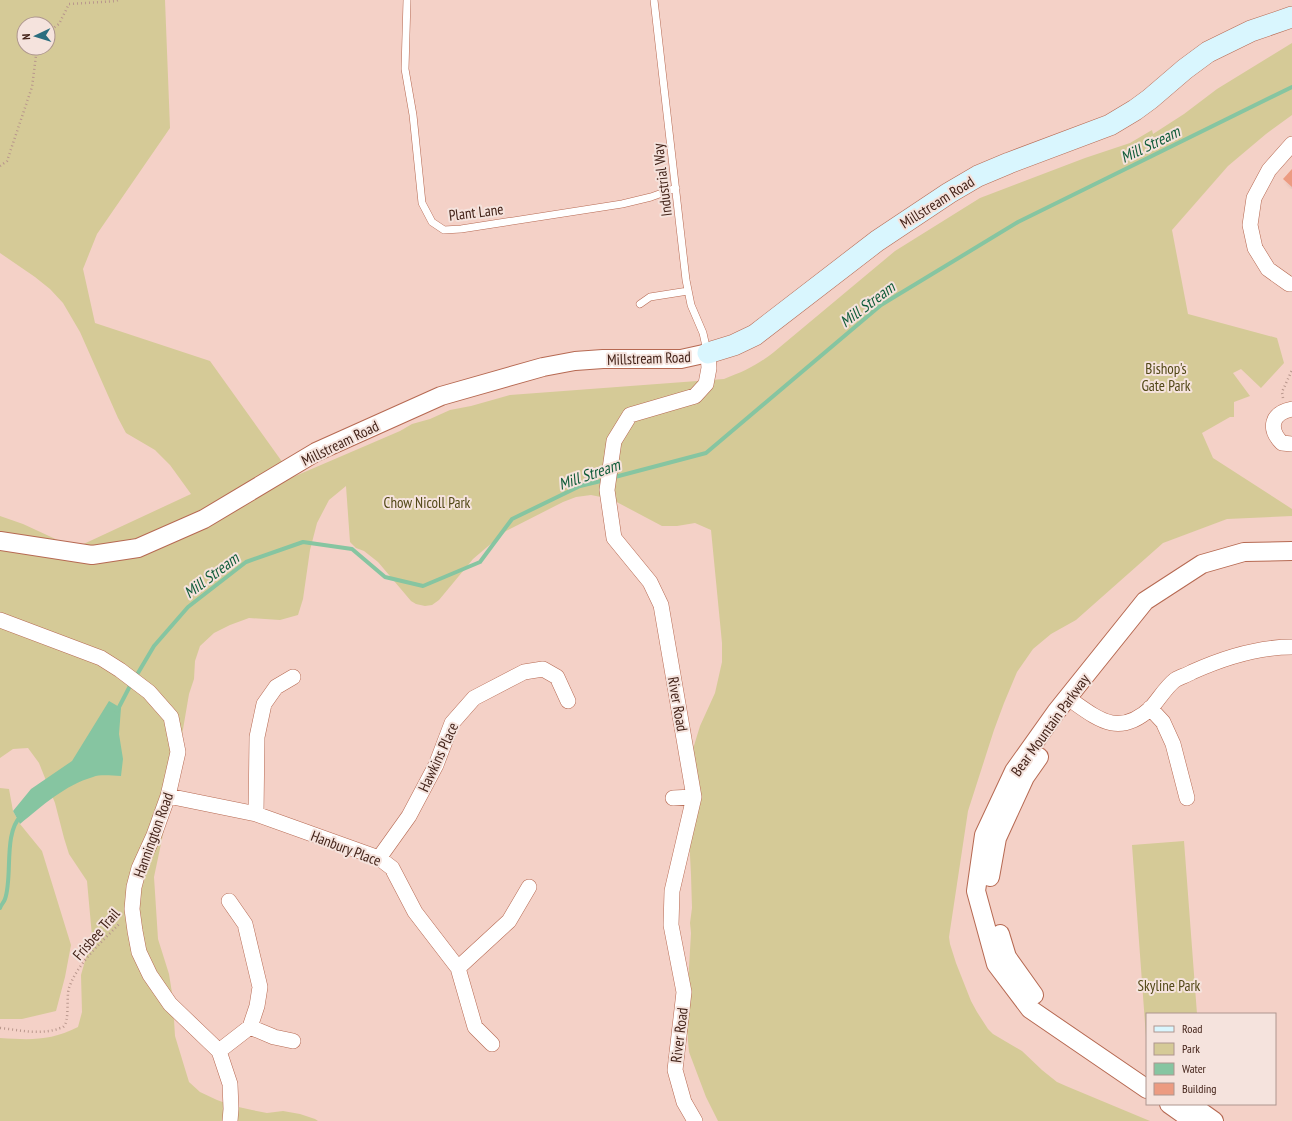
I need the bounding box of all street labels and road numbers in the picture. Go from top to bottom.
street label: Industrial Way [648,142,676,218]
street label: Millstream Road [896,172,978,232]
street label: Plant Lane [448,199,504,225]
street label: Millstream Road [607,347,691,369]
street label: Millstream Road [298,416,382,470]
street label: Bear Mountain Parkway [1007,670,1094,780]
street label: River Road [664,675,692,733]
street label: Hawkins Place [414,719,462,795]
street label: Hannington Road [129,790,177,880]
street label: Hanbury Place [308,826,384,870]
street label: Frisbee Trail [68,904,124,964]
street label: River Road [666,1006,692,1064]

